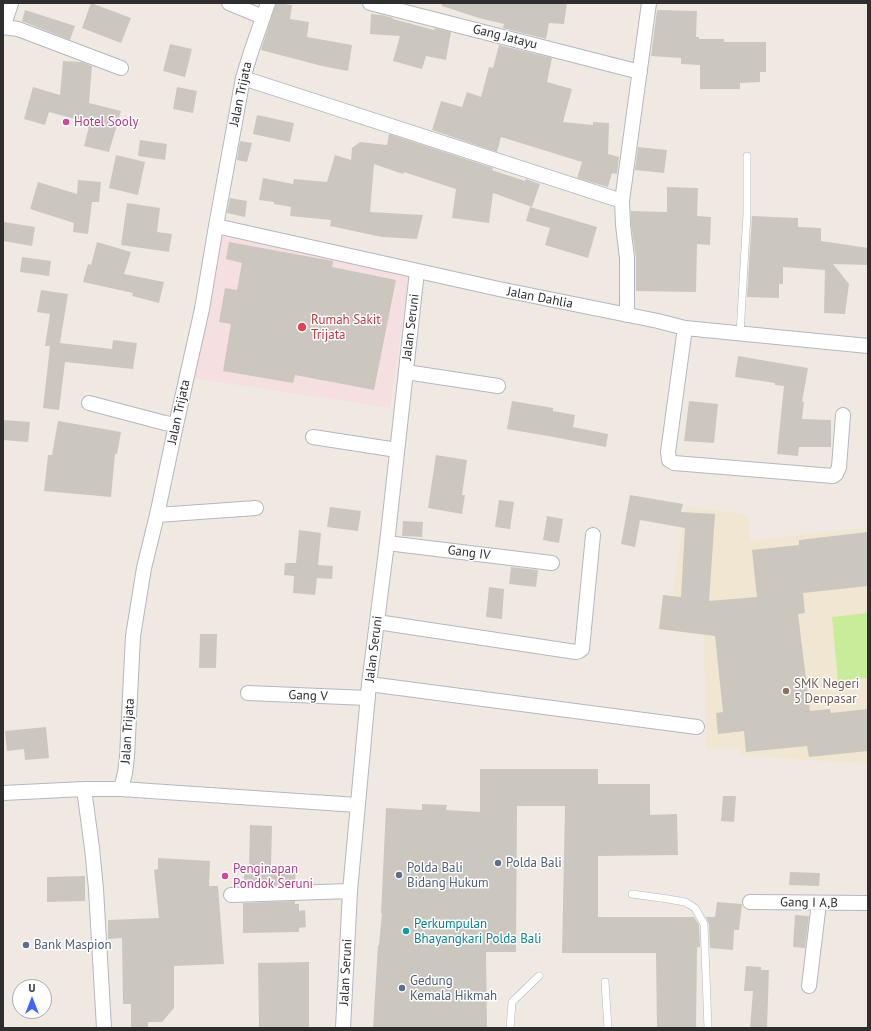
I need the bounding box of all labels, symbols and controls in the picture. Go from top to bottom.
street label: Gang Jatayu [471,21,539,53]
street label: Jalan Trijata [227,60,255,128]
place label: Hotel Sooly [74,114,139,130]
marker: Hotel Sooly [61,117,71,127]
street label: Jalan Dahlia [506,284,574,312]
street label: Jalan Seruni [399,293,423,361]
place label: Rumah Sakit Trijata [311,312,381,343]
marker: Rumah Sakit Trijata [296,321,308,333]
street label: Jalan Trijata [165,378,193,446]
street label: Gang IV [447,543,491,563]
street label: Jalan Seruni [362,615,386,683]
place label: SMK Negeri 5 Denpasar [794,676,859,707]
marker: SMK Negeri 5 Denpasar [781,686,791,696]
street label: Gang V [288,688,328,704]
street label: Jalan Trijata [118,698,138,764]
place label: Polda Bali [506,855,562,871]
marker: Polda Bali [493,858,503,868]
place label: Polda Bali Bidang Hukum [407,860,489,891]
place label: Penginapan Pondok Seruni [233,861,313,892]
marker: Polda Bali Bidang Hukum [394,870,404,880]
marker: Penginapan Pondok Seruni [220,871,230,881]
street label: Gang I A,B [780,895,838,911]
place label: Perkumpulan Bhayangkari Polda Bali [414,916,542,947]
marker: Perkumpulan Bhayangkari Polda Bali [401,926,411,936]
place label: Bank Maspion [34,937,112,953]
street label: Jalan Seruni [336,938,356,1006]
marker: Bank Maspion [21,940,31,950]
place label: Gedung Kemala Hikmah [410,973,497,1004]
north arrow [12,979,52,1019]
text: U [29,981,35,995]
marker: Gedung Kemala Hikmah [397,983,407,993]

